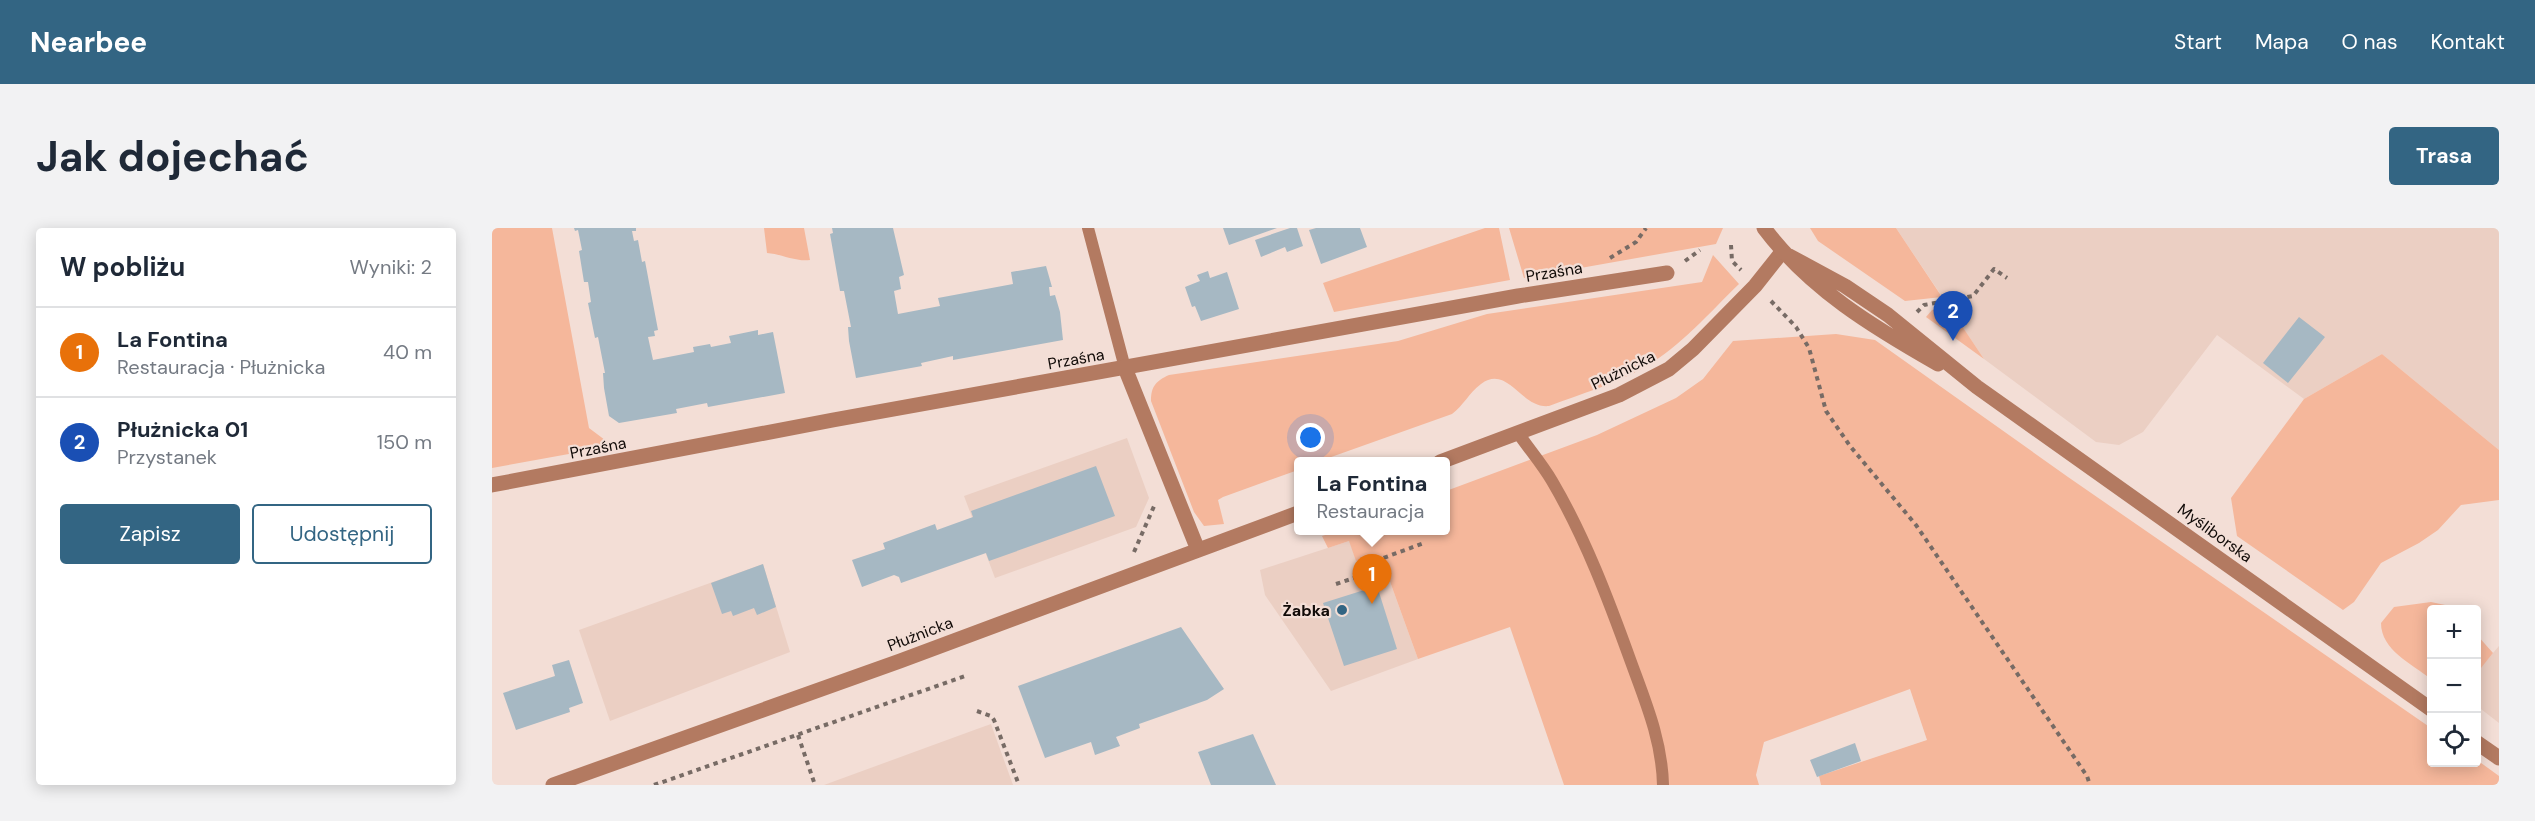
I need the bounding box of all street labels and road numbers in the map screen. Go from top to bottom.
street label: Przaśna [1524,257,1584,287]
street label: Przaśna [1046,344,1106,374]
street label: Płużnicka [1588,346,1658,394]
street label: Przaśna [568,432,628,464]
street label: Myśliborska [2173,499,2257,567]
street label: Płużnicka [884,612,956,656]

